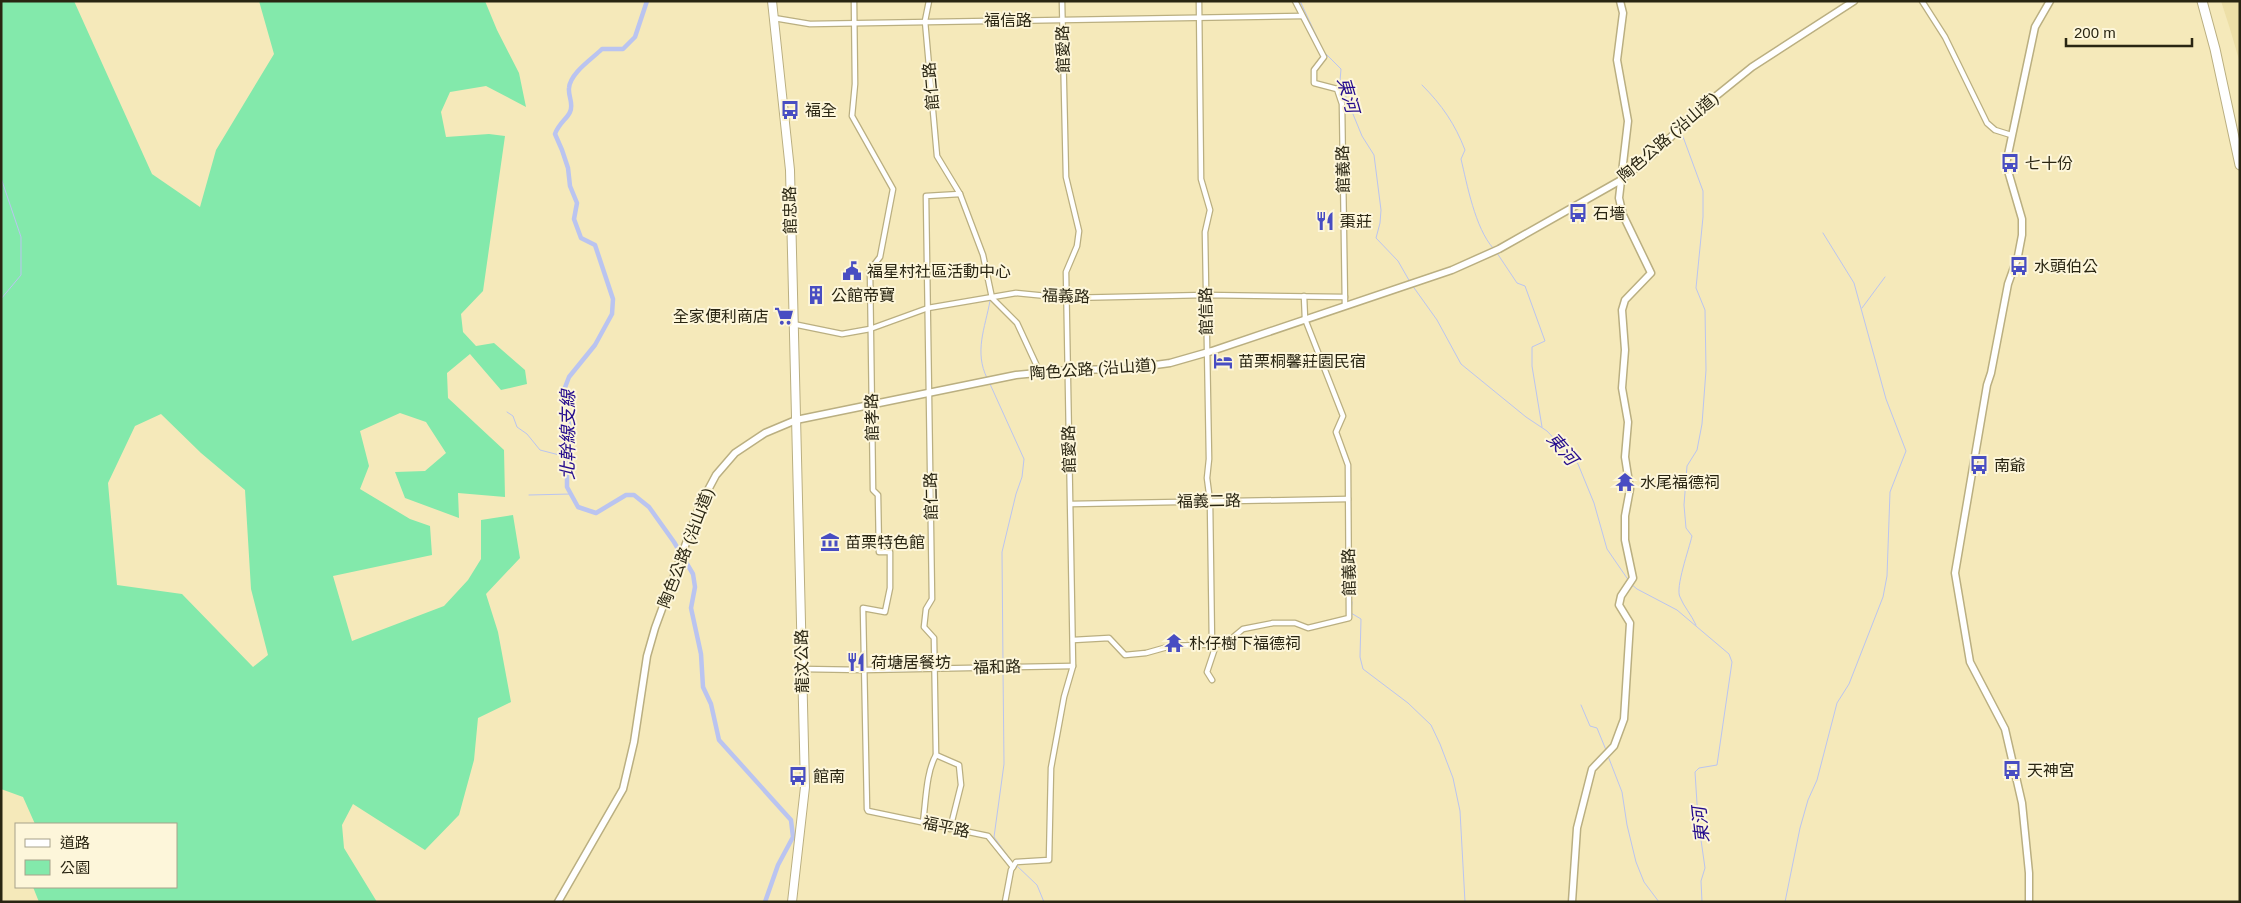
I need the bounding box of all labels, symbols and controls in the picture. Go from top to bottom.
street label: 福信路 [984,12,1032,29]
scale bar [2066,15,2192,47]
text: 200 m [2074,24,2116,41]
street label: 館愛路 [1054,25,1072,73]
street label: 館仁路 [920,61,942,111]
water label: 東河 [1333,75,1363,118]
street label: 陶色公路 (沿山道) [1614,89,1722,185]
bus stop icon: 福全 [779,99,801,121]
place label: 福全 [805,102,837,119]
street label: 館義路 [1334,145,1352,193]
bus stop icon: 七十份 [1999,152,2021,174]
place label: 七十份 [2025,155,2073,172]
street label: 館忠路 [781,186,799,234]
bus stop icon: 石墻 [1567,202,1589,224]
place label: 石墻 [1593,205,1625,222]
restaurant icon: 棗莊 [1314,210,1336,232]
place label: 棗莊 [1340,213,1372,230]
bus stop icon: 水頭伯公 [2008,255,2030,277]
place label: 水頭伯公 [2034,258,2098,275]
public building icon: 福星村社區活動中心 [841,260,863,282]
place label: 福星村社區活動中心 [867,263,1011,280]
building icon: 公館帝寶 [805,284,827,306]
place label: 公館帝寶 [831,286,895,304]
street label: 福義路 [1042,287,1090,305]
street label: 館信路 [1197,287,1215,335]
supermarket icon: 全家便利商店 [773,305,795,327]
place label: 全家便利商店 [673,308,769,325]
hotel icon: 苗栗桐馨莊園民宿 [1212,350,1234,372]
place label: 苗栗桐馨莊園民宿 [1238,353,1366,370]
street label: 陶色公路 (沿山道) [1029,356,1157,382]
water label: 北幹線支線 [558,388,578,480]
street label: 館孝路 [863,393,881,441]
street label: 館愛路 [1060,425,1078,473]
water label: 東河 [1543,429,1583,471]
bus stop icon: 南爺 [1968,454,1990,476]
place label: 南爺 [1994,457,2026,474]
temple icon: 水尾福德祠 [1614,471,1636,493]
street label: 館仁路 [922,472,940,520]
place label: 水尾福德祠 [1640,474,1720,491]
street label: 陶色公路 (沿山道) [655,486,717,610]
street label: 福義二路 [1177,492,1241,510]
museum icon: 苗栗特色館 [819,531,841,553]
place label: 苗栗特色館 [845,534,925,551]
street label: 館義路 [1340,548,1358,596]
street label: 龍汶公路 [793,629,811,693]
temple icon: 朴仔樹下福德祠 [1163,632,1185,654]
place label: 朴仔樹下福德祠 [1189,635,1301,652]
restaurant icon: 荷塘居餐坊 [845,651,867,673]
place label: 荷塘居餐坊 [871,654,951,671]
street label: 福和路 [973,658,1021,676]
bus stop icon: 天神宮 [2001,759,2023,781]
place label: 天神宮 [2027,762,2075,779]
bus stop icon: 館南 [787,765,809,787]
place label: 館南 [813,768,845,785]
water label: 東河 [1689,803,1713,844]
street label: 福平路 [921,814,971,840]
legend [15,823,178,888]
text: 道路 [60,834,90,851]
text: 公園 [60,859,90,876]

